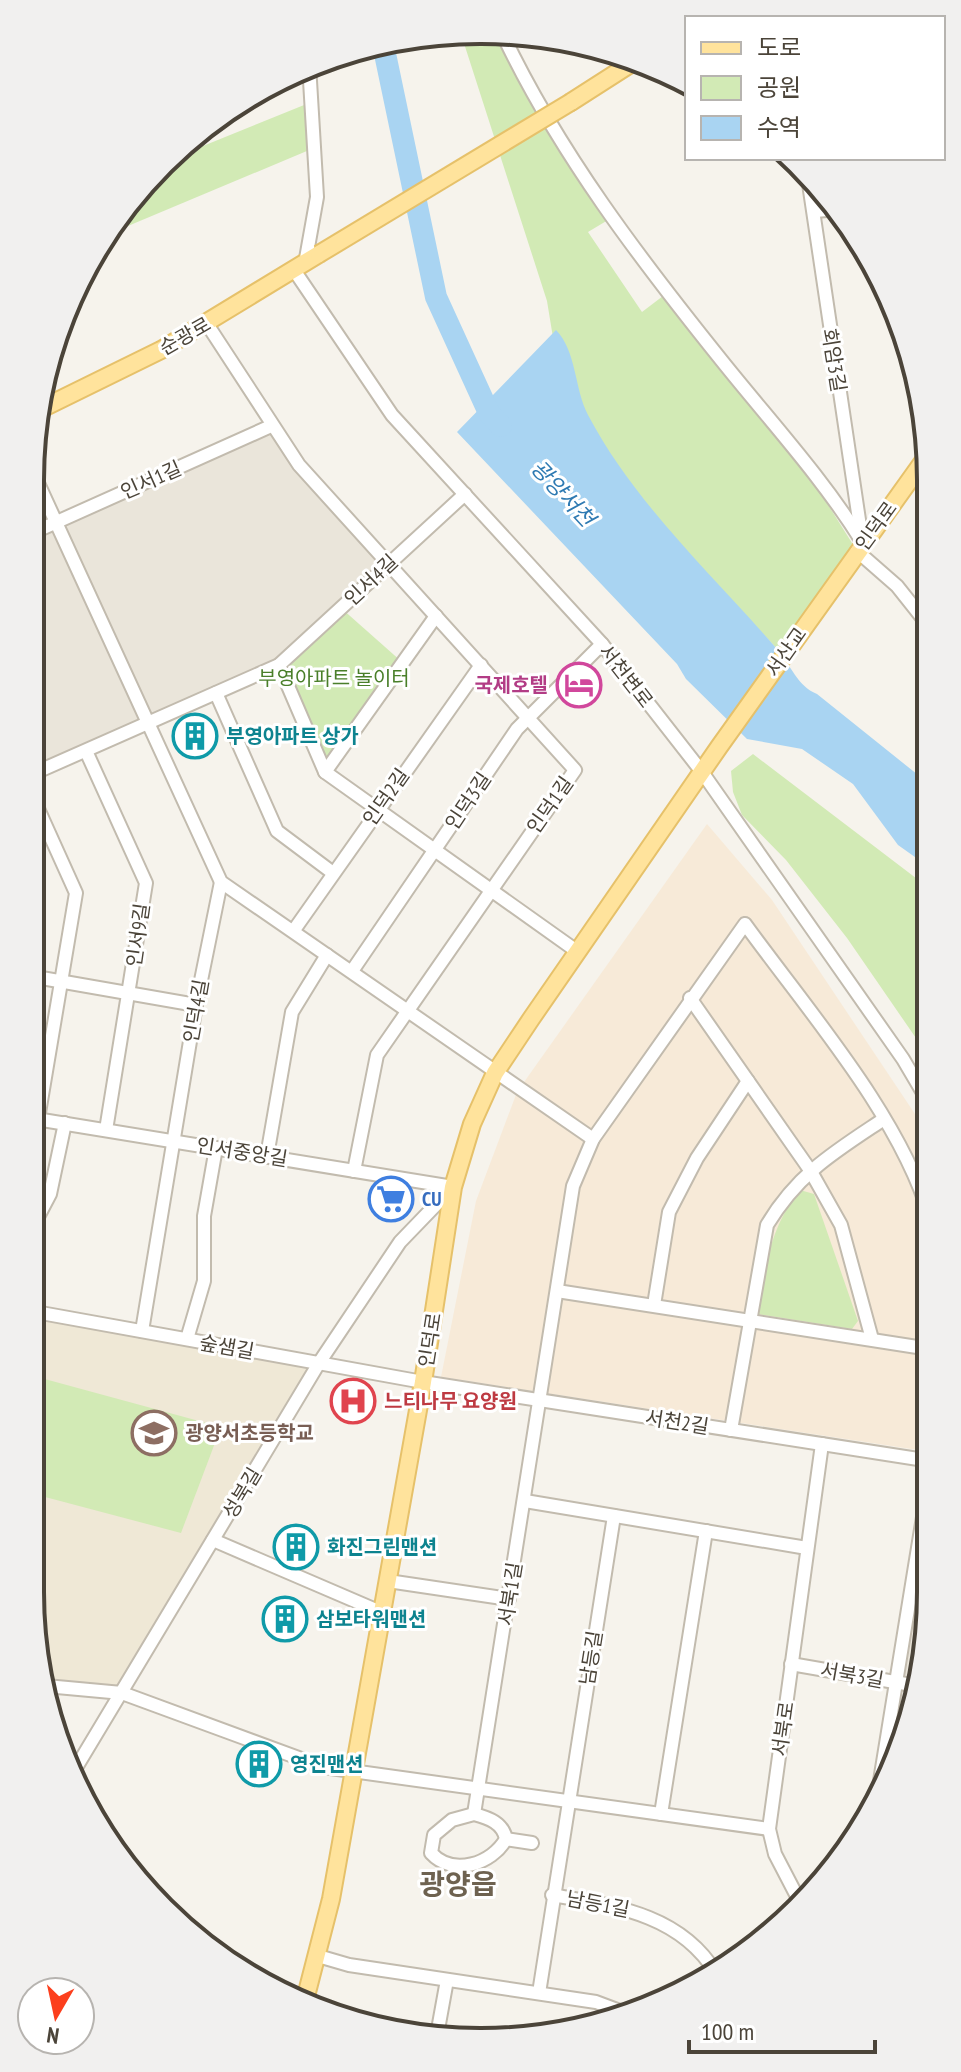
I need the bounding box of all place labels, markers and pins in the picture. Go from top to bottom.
hotel icon: 국제호텔 [555,661,603,709]
place label: 국제호텔 [474,672,548,698]
building icon: 부영아파트 상가 [171,712,219,760]
place label: 부영아파트 상가 [226,723,359,749]
supermarket icon: CU [367,1175,415,1223]
place label: CU [422,1186,441,1212]
hospital icon: 느티나무 요양원 [329,1377,377,1425]
place label: 느티나무 요양원 [384,1388,517,1414]
school or university icon: 광양서초등학교 [130,1409,178,1457]
place label: 광양서초등학교 [185,1420,314,1446]
building icon: 화진그린맨션 [272,1523,320,1571]
place label: 화진그린맨션 [327,1534,437,1560]
building icon: 삼보타워맨션 [261,1595,309,1643]
place label: 삼보타워맨션 [316,1606,426,1632]
building icon: 영진맨션 [235,1740,283,1788]
place label: 영진맨션 [290,1751,364,1777]

